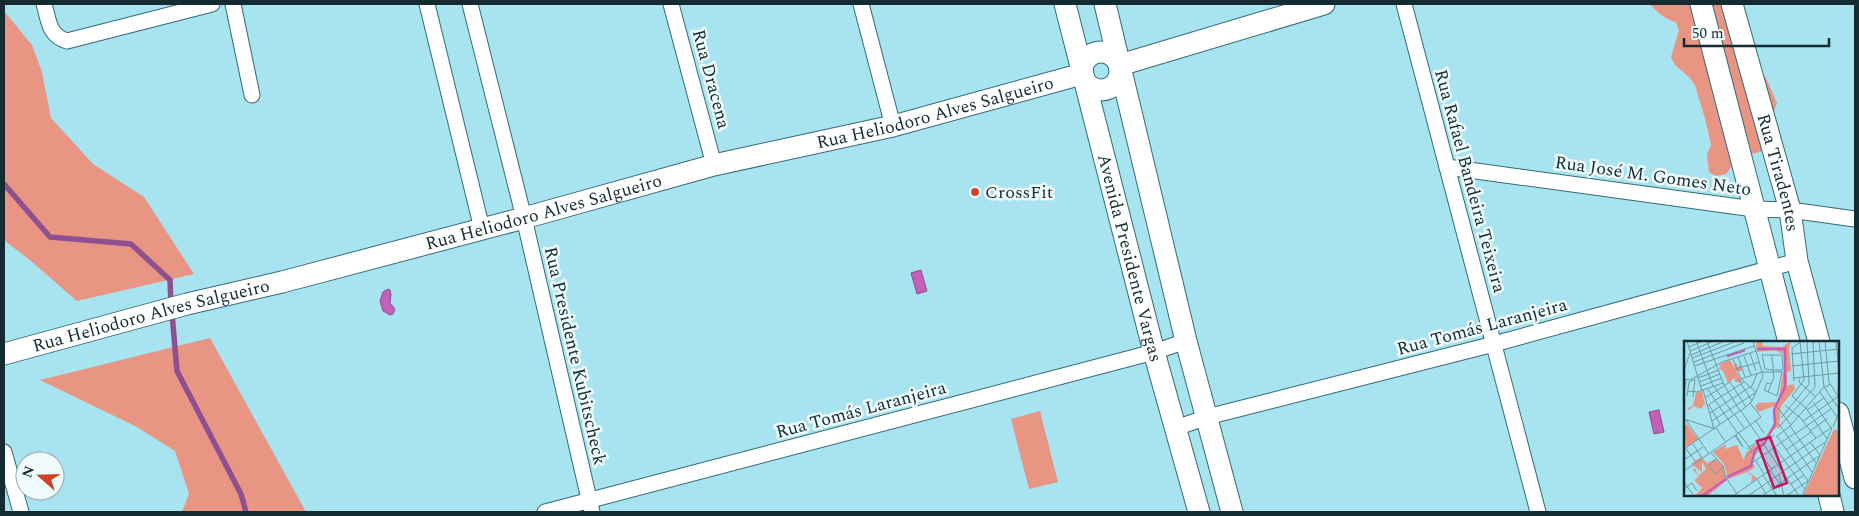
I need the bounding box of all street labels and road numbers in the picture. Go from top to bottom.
street label: Rua Dracena [685,26,737,132]
street label: Rua Rafael Bandeira Teixeira [1427,66,1513,296]
street label: Rua Heliodoro Alves Salgueiro [814,69,1057,156]
street label: Rua Tiradentes [1750,110,1806,233]
street label: Rua José M. Gomes Neto [1553,149,1753,203]
street label: Avenida Presidente Vargas [1090,151,1170,365]
street label: Rua Heliodoro Alves Salgueiro [422,167,665,257]
street label: Rua Presidente Kubitscheck [537,244,613,468]
street label: Rua Heliodoro Alves Salgueiro [29,272,272,359]
street label: Rua Tomás Laranjeira [1394,291,1570,363]
street label: Rua Tomás Laranjeira [773,374,949,446]

